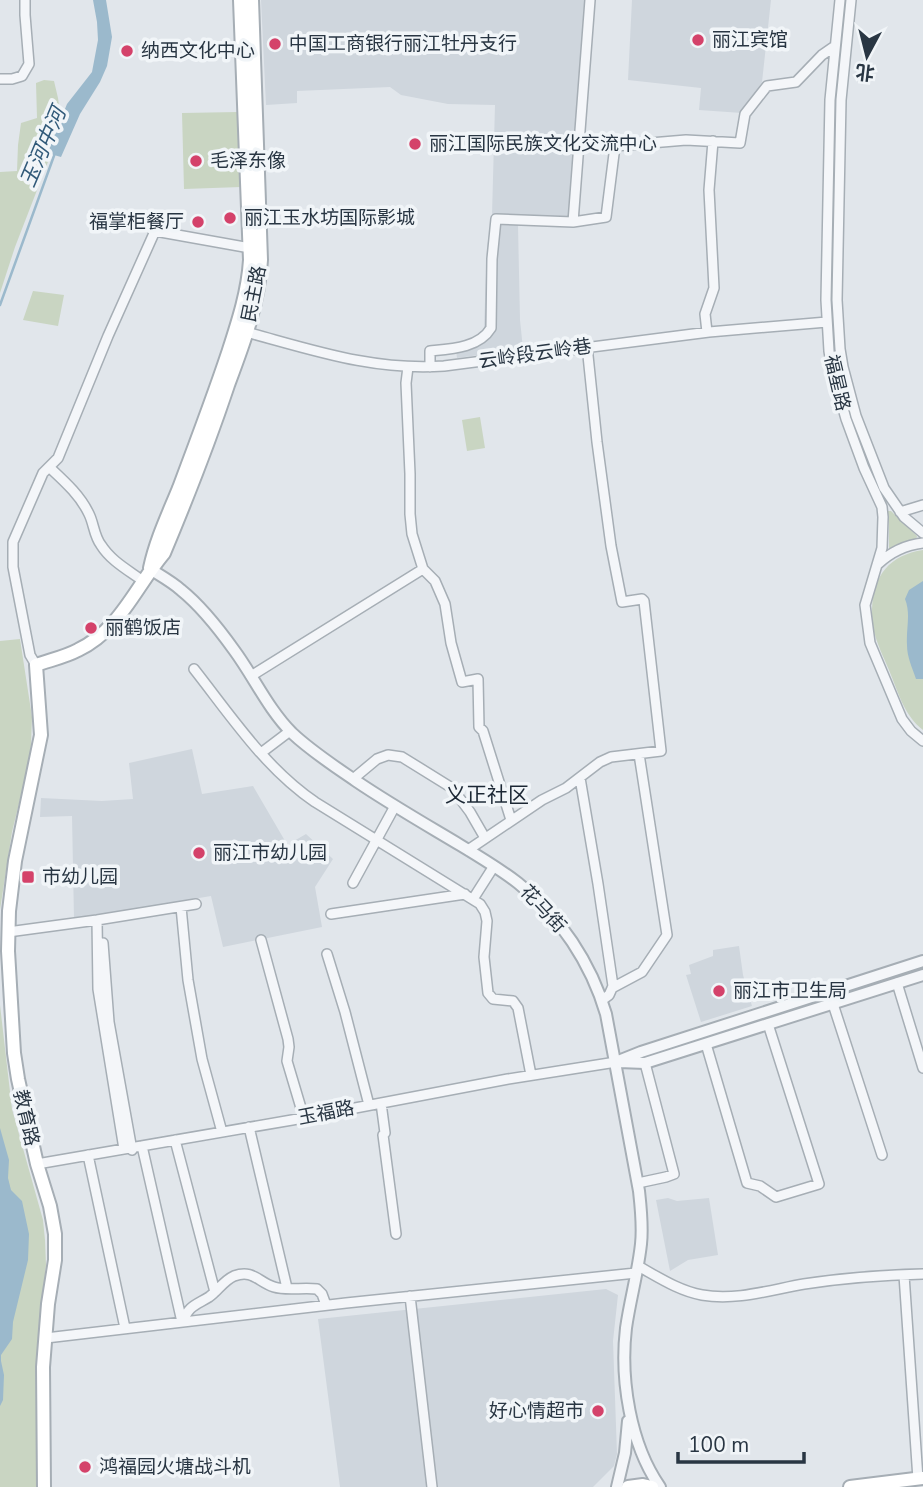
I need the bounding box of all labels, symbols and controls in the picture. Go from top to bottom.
north arrow [832,21,902,91]
place label: 丽江宾馆 [712,27,788,53]
place label: 中国工商银行丽江牡丹支行 [289,31,517,57]
marker: 丽江宾馆 [690,32,706,48]
marker: 中国工商银行丽江牡丹支行 [267,36,283,52]
place label: 纳西文化中心 [141,38,255,64]
marker: 纳西文化中心 [119,43,135,59]
text: 北 [854,58,876,86]
water label: 玉河中河 [14,99,74,191]
place label: 丽江国际民族文化交流中心 [429,131,657,157]
marker: 丽江国际民族文化交流中心 [407,136,423,152]
place label: 毛泽东像 [210,148,286,174]
marker: 毛泽东像 [188,153,204,169]
place label: 丽江玉水坊国际影城 [244,205,415,231]
place label: 福掌柜餐厅 [89,209,184,235]
marker: 丽江玉水坊国际影城 [222,210,238,226]
marker: 福掌柜餐厅 [190,214,206,230]
street label: 民主路 [236,264,272,324]
street label: 云岭段云岭巷 [477,333,593,375]
street label: 福星路 [818,352,856,414]
place label: 丽鹤饭店 [105,615,181,641]
marker: 丽鹤饭店 [83,620,99,636]
district label: 义正社区 [445,781,529,809]
place label: 丽江市幼儿园 [213,840,327,866]
marker: 丽江市幼儿园 [191,845,207,861]
place label: 市幼儿园 [42,864,118,890]
marker: 市幼儿园 [20,869,36,885]
street label: 花马街 [514,879,572,939]
place label: 丽江市卫生局 [733,978,847,1004]
marker: 丽江市卫生局 [711,983,727,999]
street label: 教育路 [7,1087,45,1149]
street label: 玉福路 [296,1095,356,1131]
place label: 好心情超市 [489,1398,584,1424]
marker: 好心情超市 [590,1403,606,1419]
scale bar [678,1420,804,1464]
text: 100 m [688,1431,749,1459]
place label: 鸿福园火塘战斗机 [99,1454,251,1480]
marker: 鸿福园火塘战斗机 [77,1459,93,1475]

